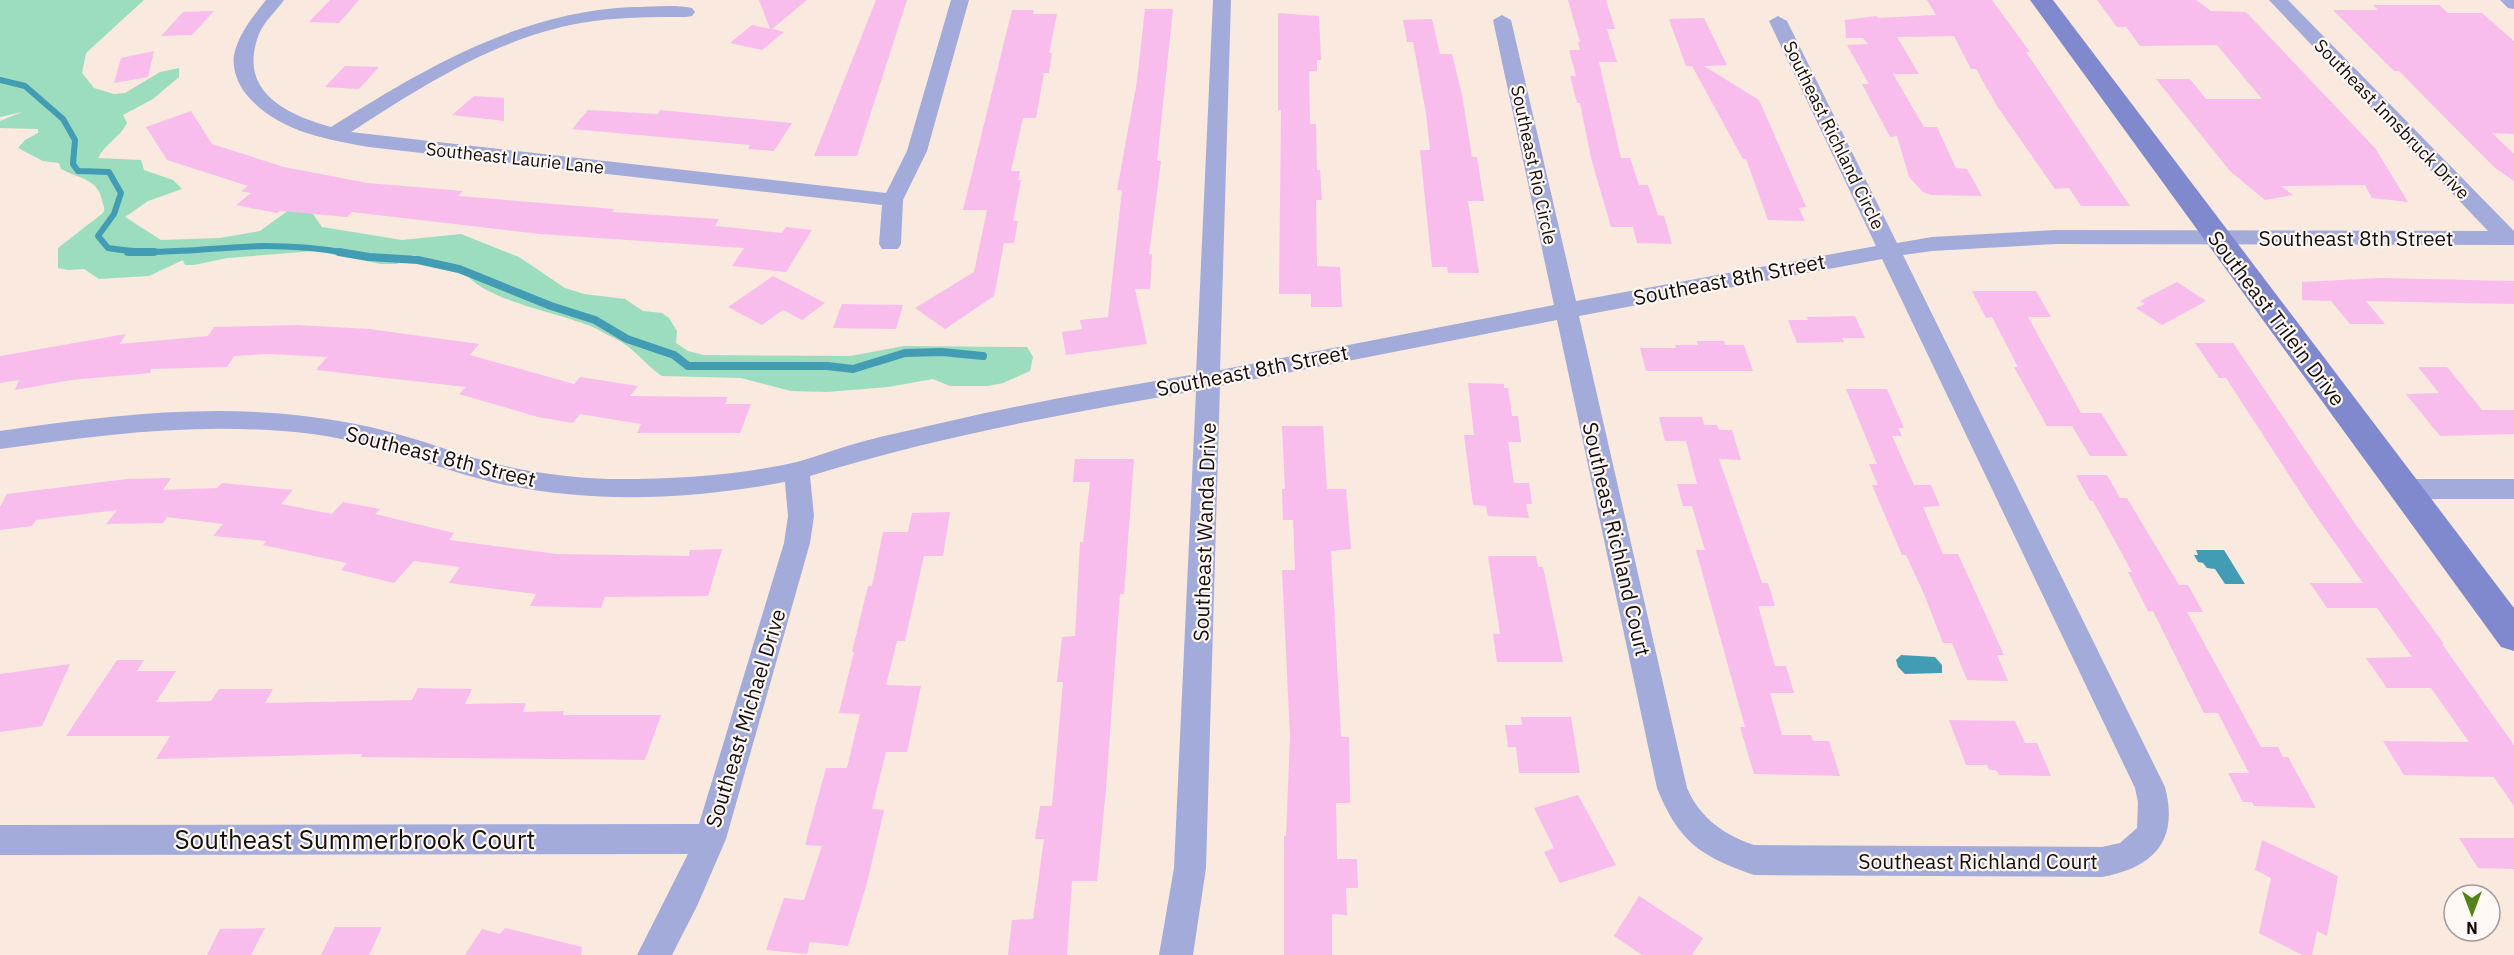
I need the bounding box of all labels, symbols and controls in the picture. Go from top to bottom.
street label: Southeast Innsbruck Drive [2309,34,2475,204]
street label: Southeast Richland Circle [1778,37,1890,233]
street label: Southeast Rio Circle [1506,83,1562,247]
street label: Southeast Laurie Lane [425,137,605,179]
street label: Southeast 8th Street [2259,224,2453,252]
street label: Southeast Trilein Drive [2202,225,2352,411]
street label: Southeast 8th Street [1631,247,1827,311]
street label: Southeast 8th Street [1154,338,1350,402]
street label: Southeast 8th Street [343,419,539,493]
street label: Southeast Richland Court [1576,419,1658,659]
street label: Southeast Wanda Drive [1186,422,1222,642]
street label: Southeast Michael Drive [698,605,792,831]
street label: Southeast Summerbrook Court [174,822,536,856]
street label: Southeast Richland Court [1858,847,2098,875]
north arrow [2442,883,2502,943]
text: N [2466,918,2478,938]

